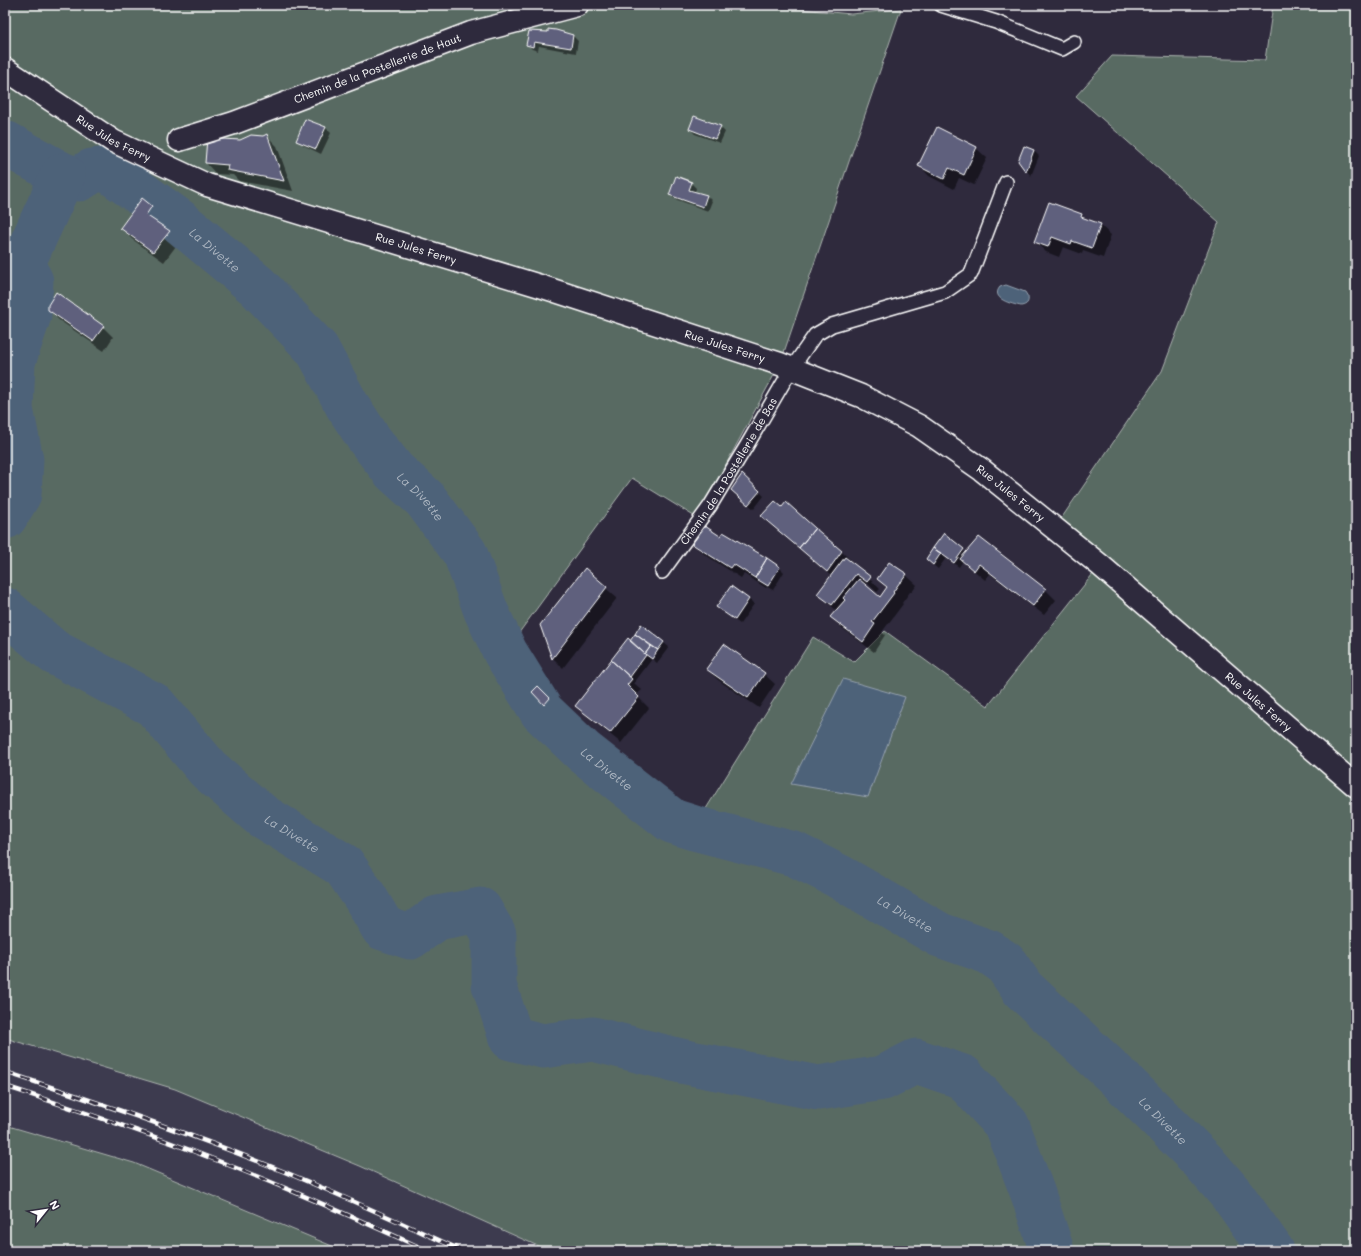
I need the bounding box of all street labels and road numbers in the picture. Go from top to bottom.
street label: Chemin de la Postellerie de Haut [291,29,463,107]
street label: Rue Jules Ferry [74,111,154,165]
street label: Rue Jules Ferry [374,229,459,267]
street label: Rue Jules Ferry [683,326,767,366]
street label: Chemin de la Postellerie de Bas [676,395,780,548]
street label: Rue Jules Ferry [974,461,1049,525]
street label: Rue Jules Ferry [1222,668,1296,735]

